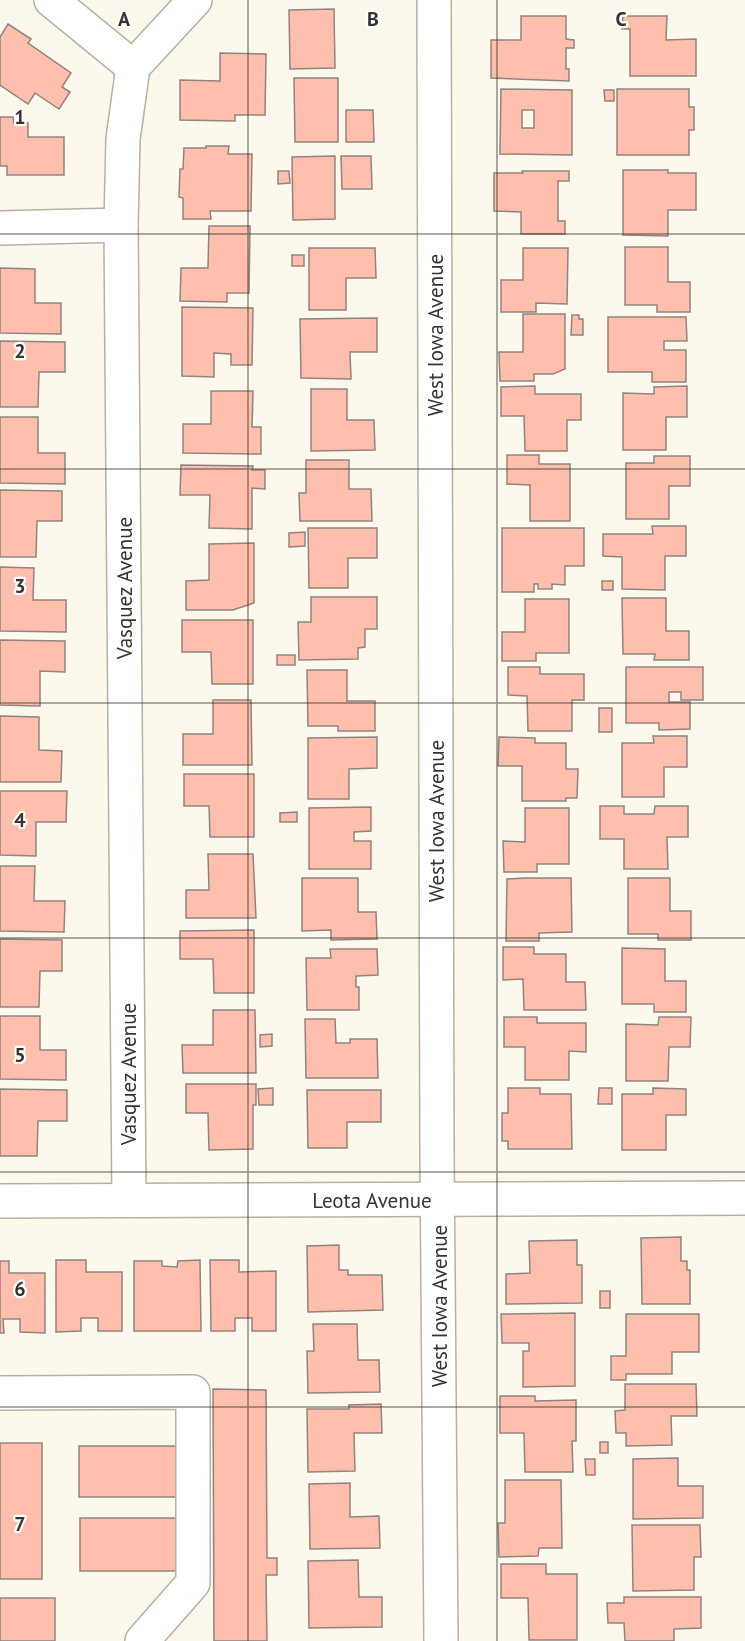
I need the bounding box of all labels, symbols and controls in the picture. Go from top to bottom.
text: A [118,6,131,32]
text: B [367,6,379,32]
text: C [615,6,627,32]
text: 1 [14,104,26,130]
street label: West Iowa Avenue [422,254,449,416]
text: 2 [14,338,26,364]
street label: Vasquez Avenue [111,517,138,660]
text: 3 [14,573,26,599]
street label: West Iowa Avenue [423,740,450,902]
text: 4 [14,807,26,833]
street label: Vasquez Avenue [115,1003,142,1146]
text: 5 [14,1042,26,1068]
street label: Leota Avenue [312,1187,432,1214]
street label: West Iowa Avenue [426,1225,453,1387]
text: 6 [14,1276,26,1302]
text: 7 [14,1511,26,1537]

